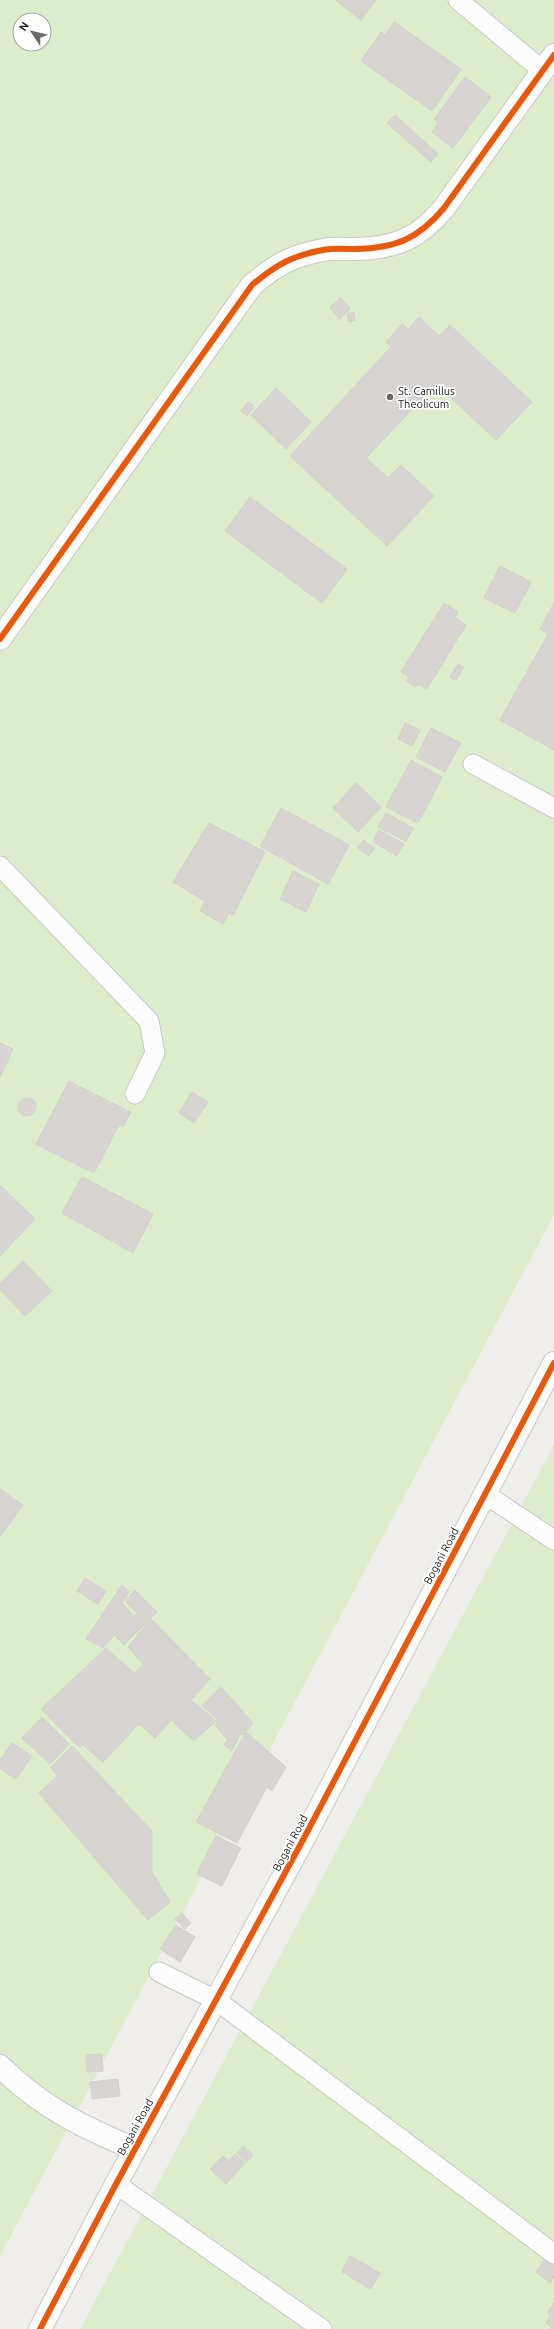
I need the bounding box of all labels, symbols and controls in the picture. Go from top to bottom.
north arrow [12,12,52,52]
text: N [17,19,31,33]
place label: St. Camillus Theolicum [398,385,455,410]
marker: St. Camillus Theolicum [385,392,395,402]
street label: Bogani Road [421,1526,461,1586]
street label: Bogani Road [270,1813,310,1873]
street label: Bogani Road [115,2097,155,2157]

